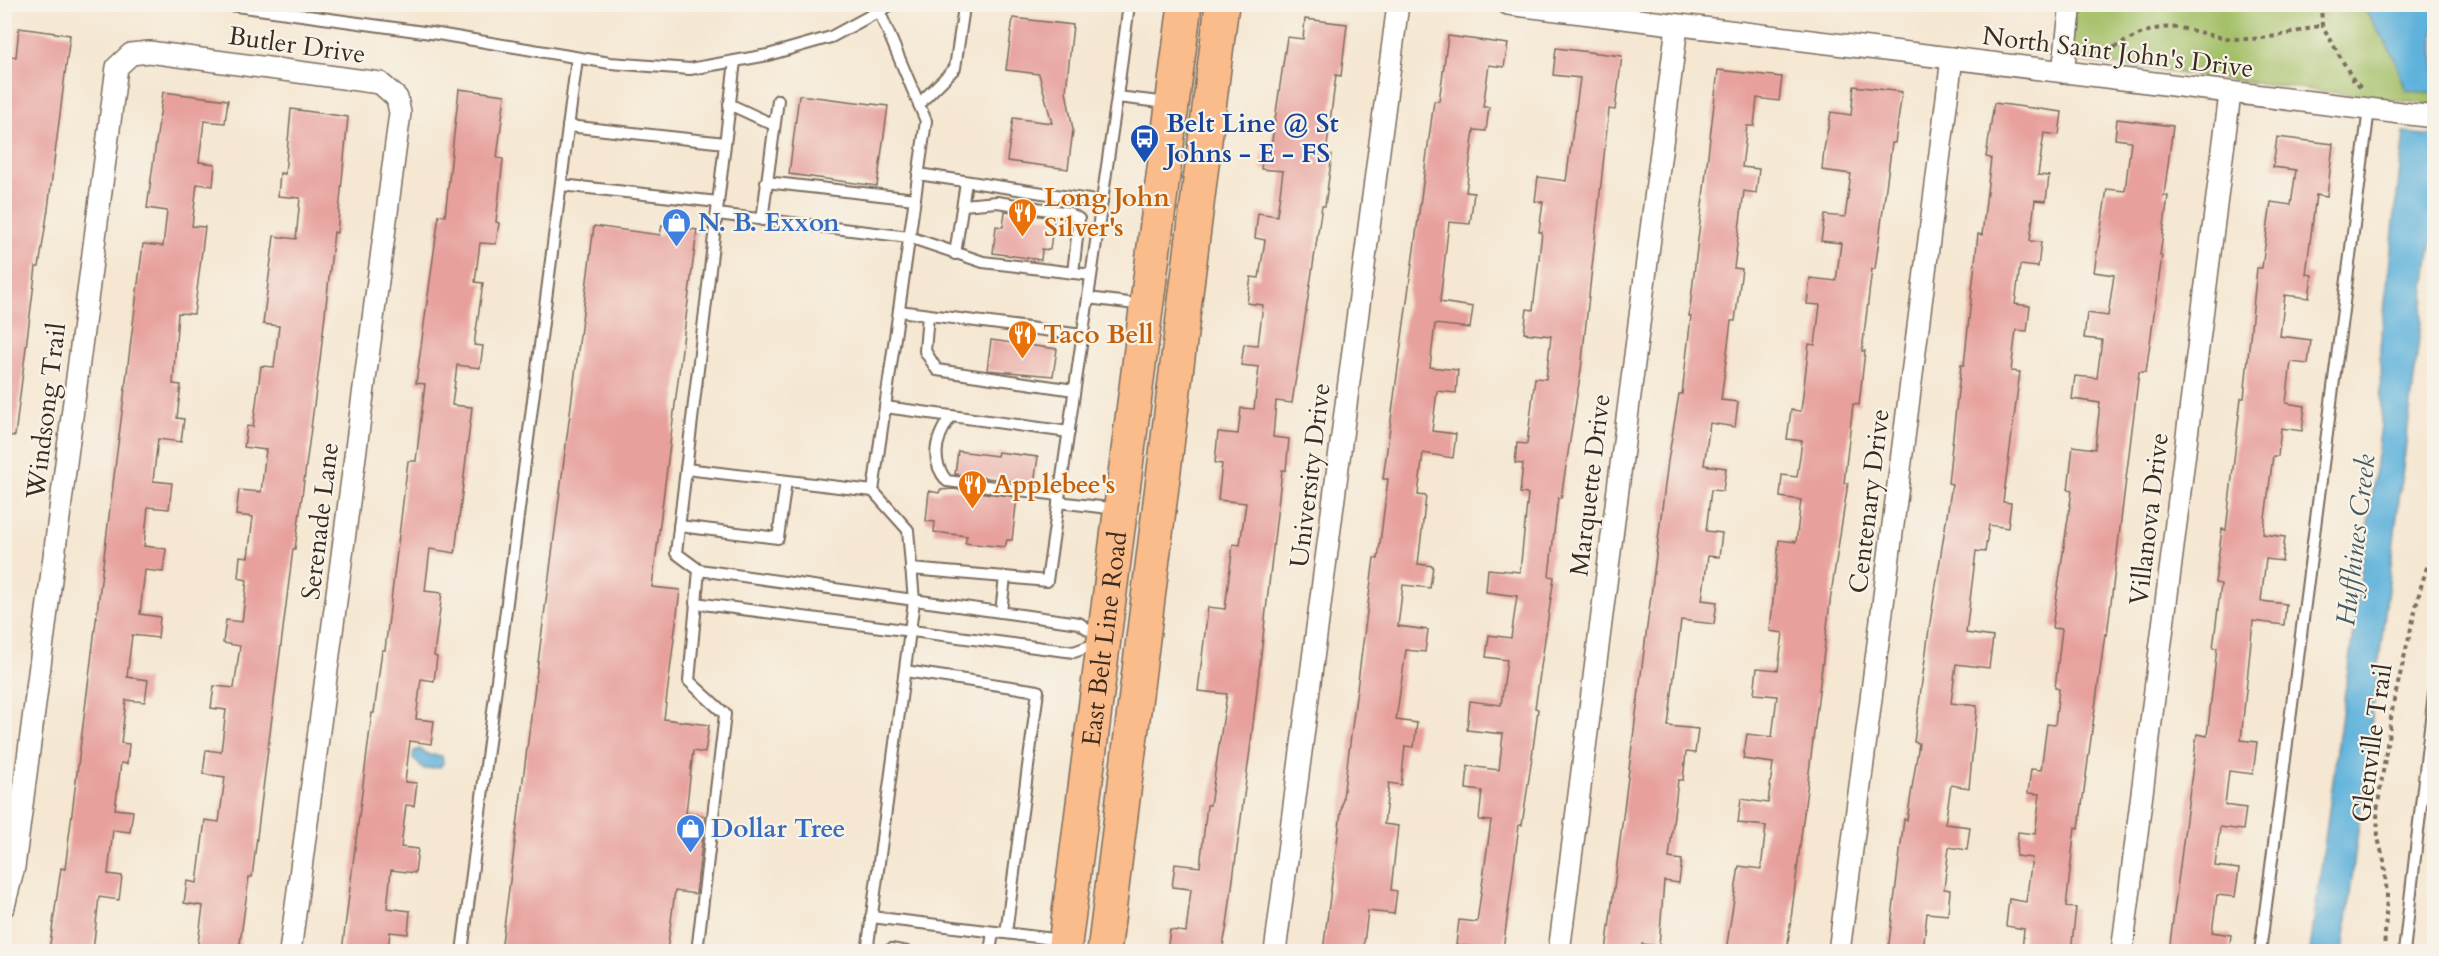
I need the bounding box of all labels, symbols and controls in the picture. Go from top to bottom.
street label: Butler Drive [226,18,368,72]
street label: North Saint John's Drive [1980,18,2256,86]
place label: Belt Line @ St Johns - E - FS [1162,106,1339,171]
bus stop icon: Belt Line @ St Johns - E - FS [1129,122,1161,164]
place label: Long John Silver's [1044,180,1170,245]
restaurant icon: Long John Silver's [1007,196,1039,238]
place label: N. B. Exxon [698,205,840,240]
shop icon: N. B. Exxon [661,206,693,248]
place label: Taco Bell [1043,317,1154,352]
restaurant icon: Taco Bell [1006,318,1038,360]
street label: Windsong Trail [18,320,74,502]
street label: University Drive [1281,381,1339,569]
street label: Marquette Drive [1561,392,1619,578]
street label: Centenary Drive [1840,407,1898,595]
street label: Villanova Drive [2121,431,2177,607]
street label: Serenade Lane [293,440,347,602]
water label: Huffhines Creek [2327,452,2385,628]
place label: Applebee's [993,467,1115,502]
restaurant icon: Applebee's [956,468,988,510]
street label: East Belt Line Road [1073,529,1135,748]
street label: Glenville Trail [2344,661,2401,825]
place label: Dollar Tree [711,811,845,846]
shop icon: Dollar Tree [674,812,706,854]

